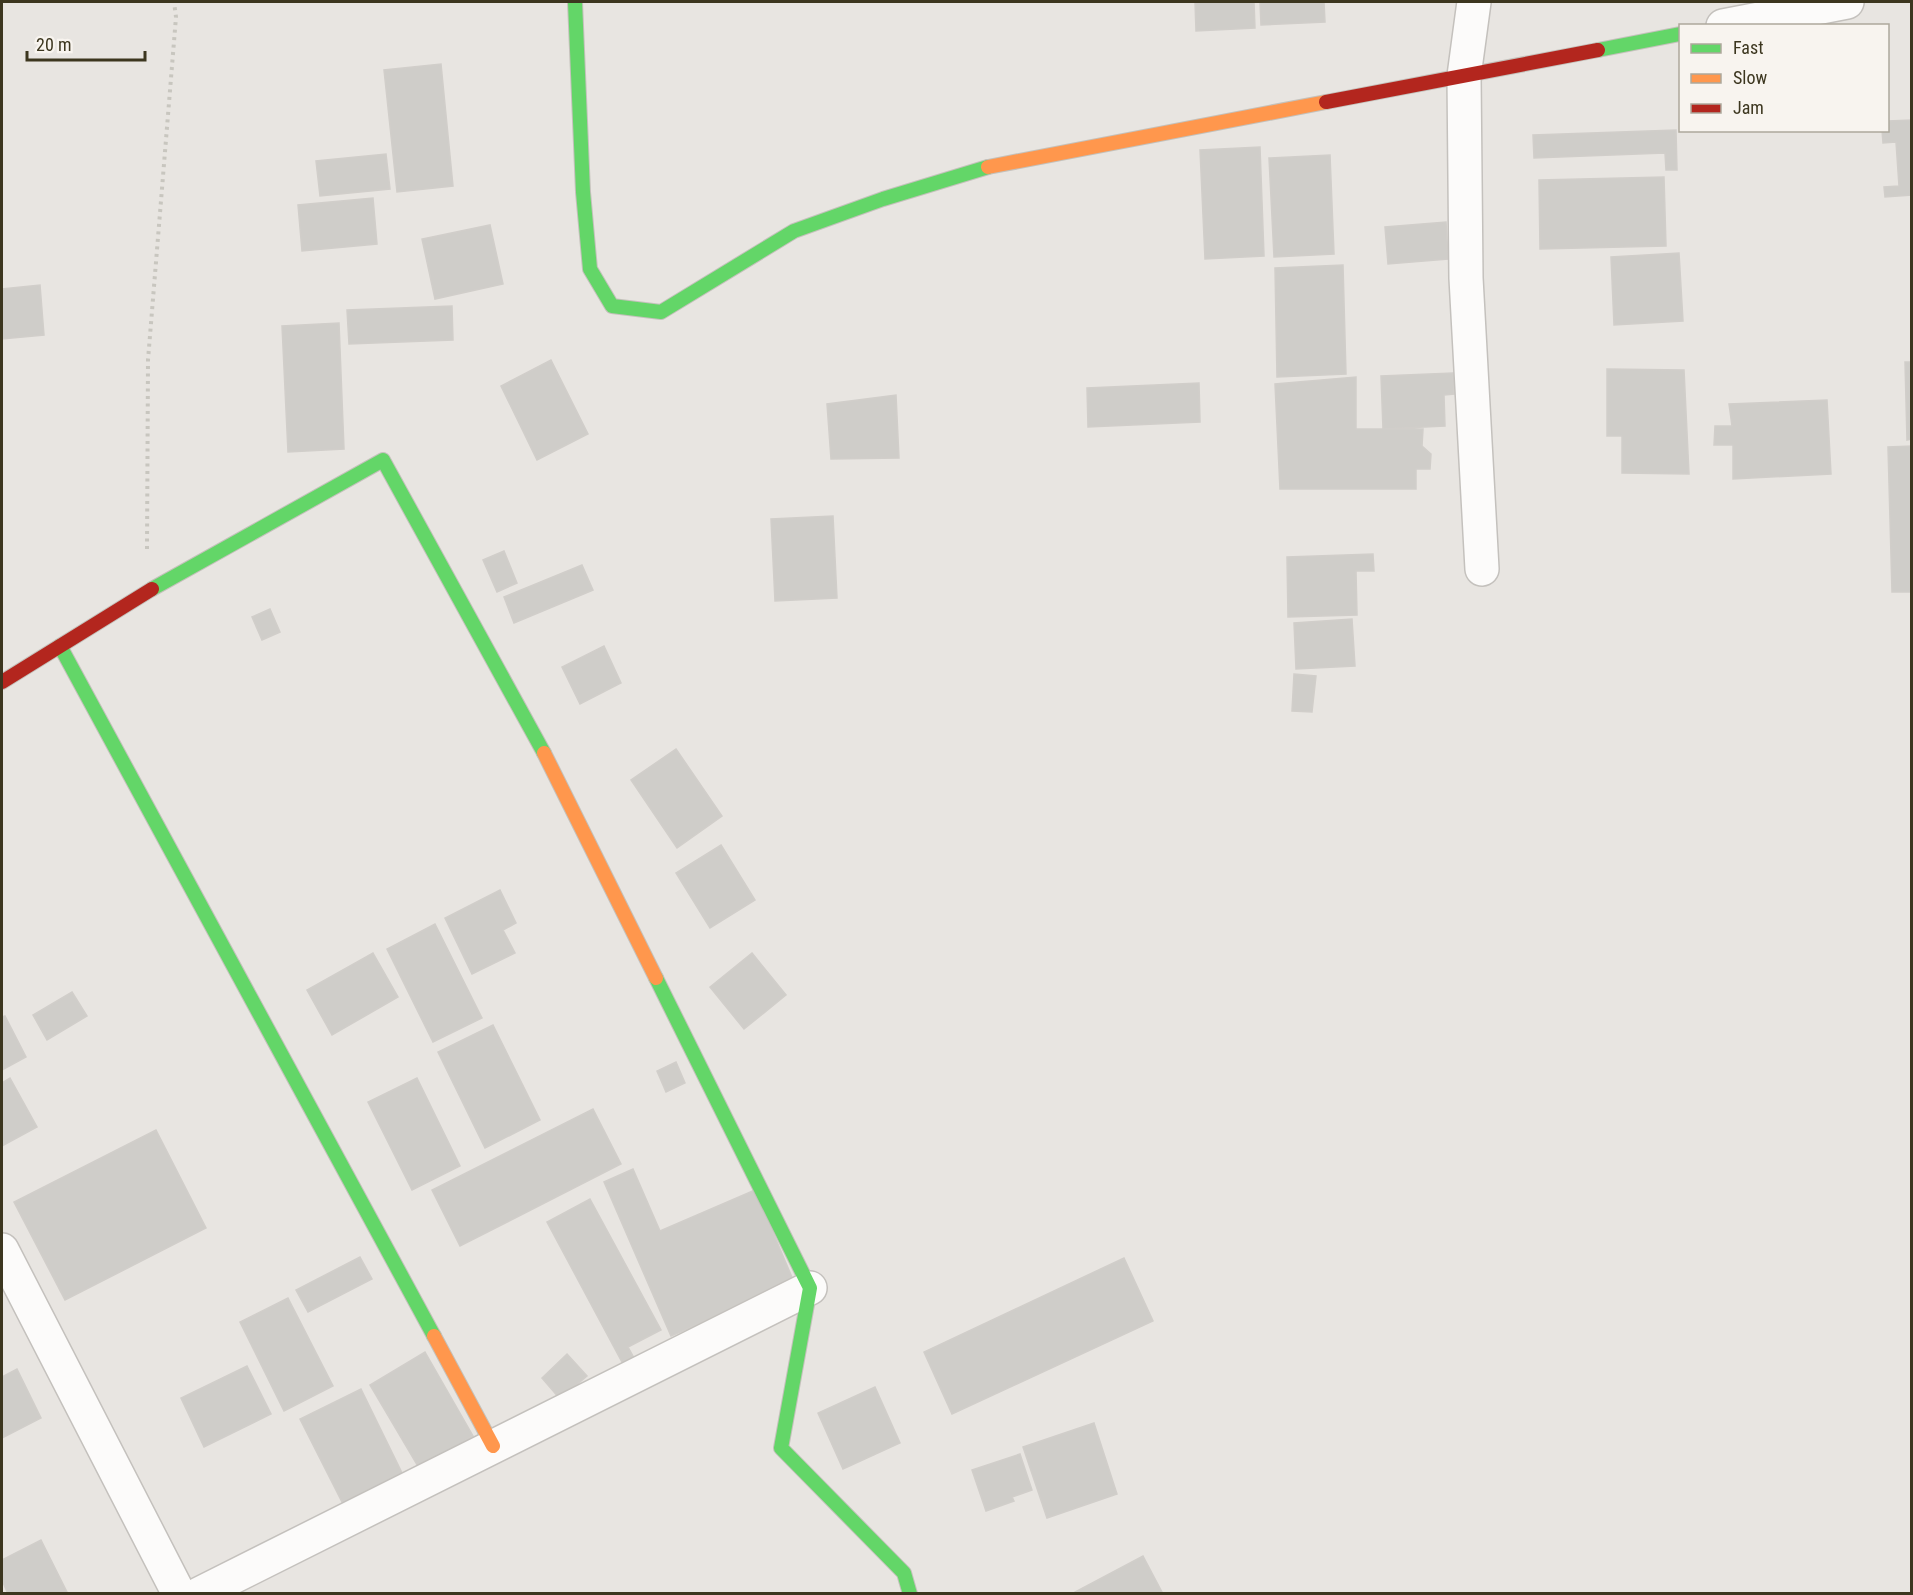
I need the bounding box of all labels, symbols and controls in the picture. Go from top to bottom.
scale bar [27,24,146,62]
legend [1679,24,1889,132]
text: 20 m [36,34,71,55]
text: Fast [1733,37,1764,58]
text: Slow [1733,67,1768,88]
text: Jam [1733,97,1764,118]

